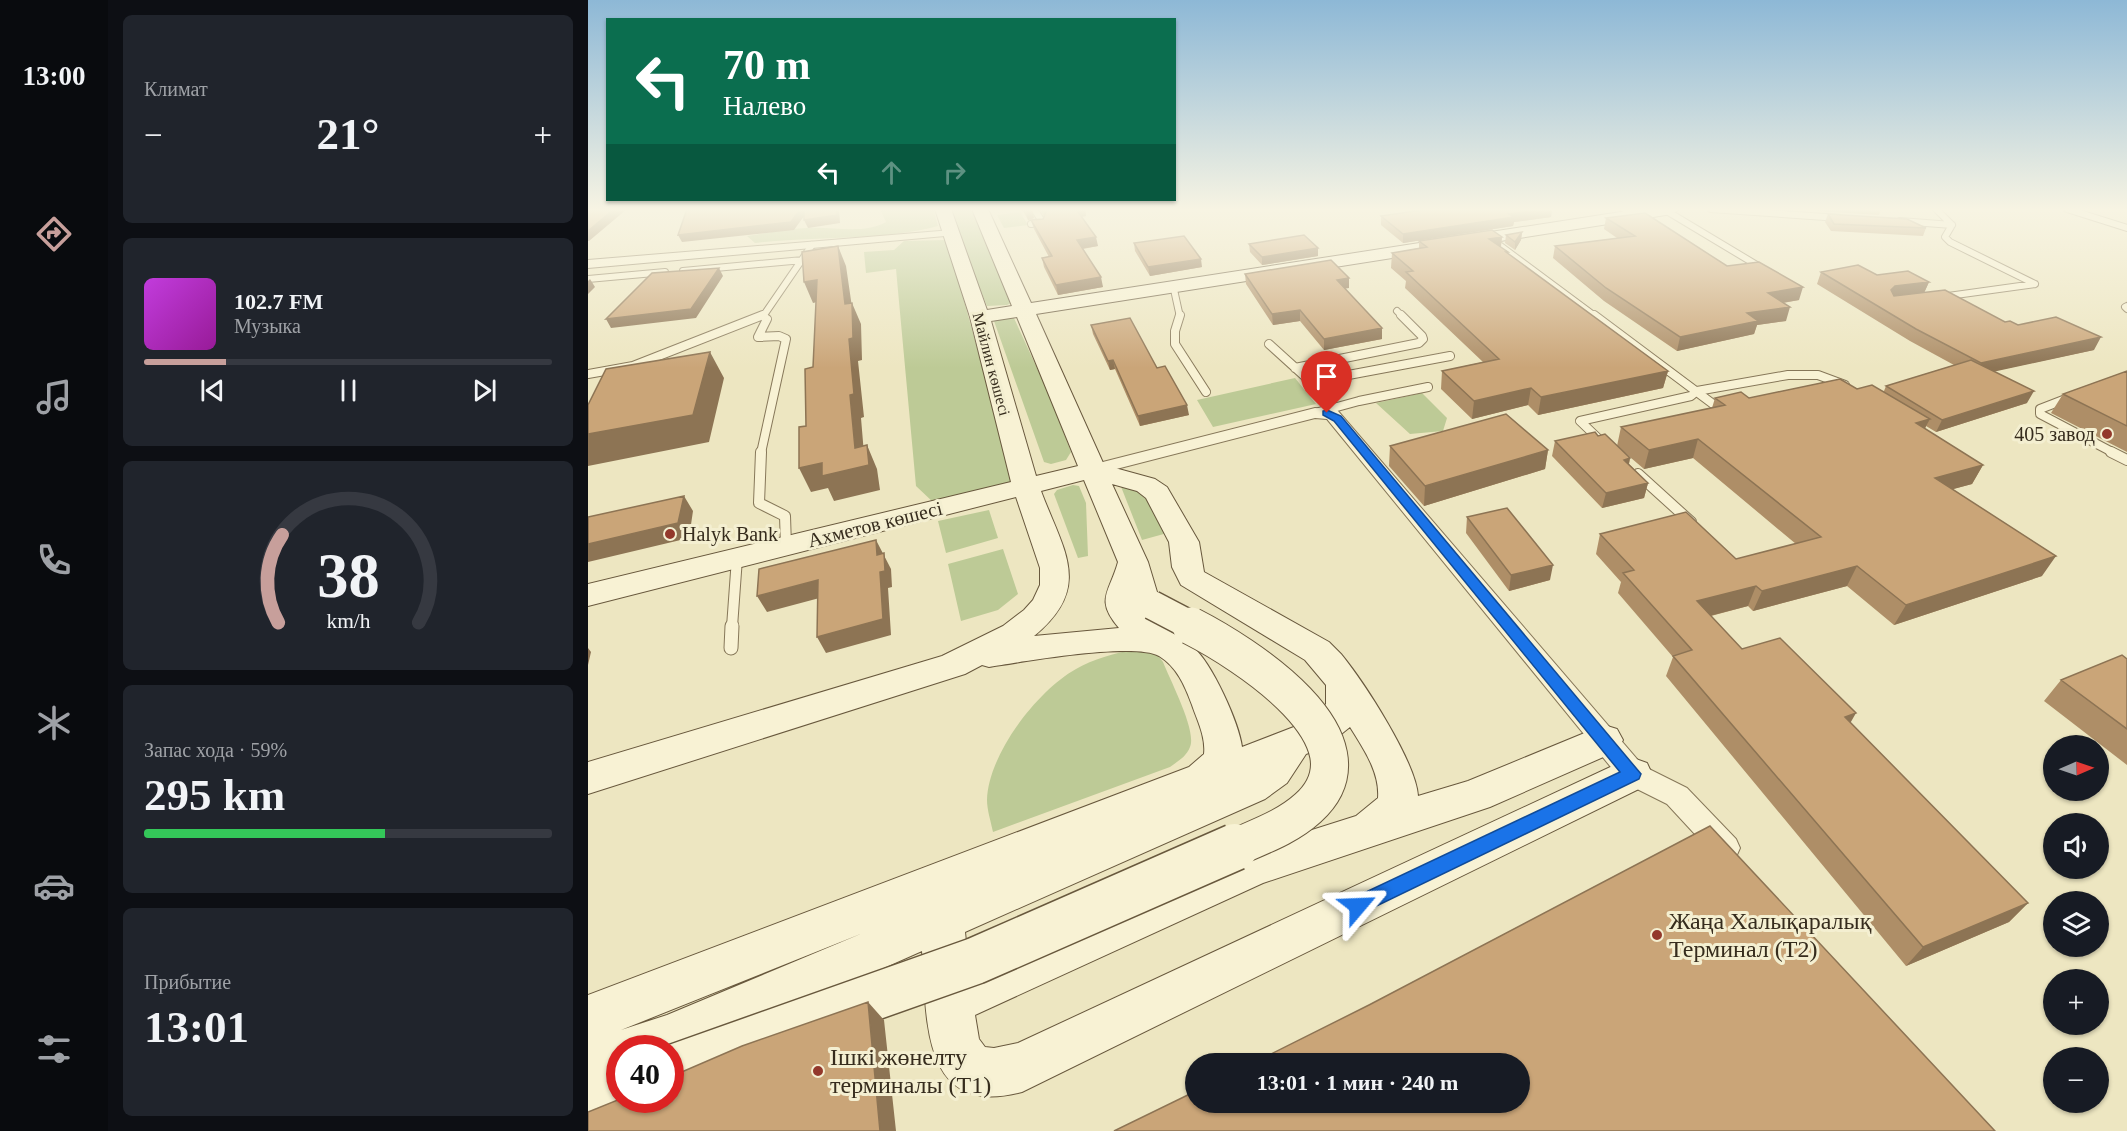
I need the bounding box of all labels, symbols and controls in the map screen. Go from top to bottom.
icon: left [624,42,702,120]
text: 70 m [723,42,811,88]
text: 13:00 [23,61,86,91]
text: Климат [144,78,208,100]
text: Налево [723,91,806,121]
text: 21° [317,109,380,159]
text: − [144,117,163,153]
text: + [533,117,552,153]
icon: left [812,156,845,189]
icon: ahead [875,156,908,189]
icon: right [938,156,971,189]
icon: directions [33,213,75,255]
text: 102.7 FM [234,289,323,314]
street label: Майлин көшесі [970,311,1014,418]
text: Музыка [234,315,301,337]
pin [1301,351,1352,413]
icon: arrive [1310,360,1343,393]
icon: previous [196,374,229,407]
icon: pause [332,374,365,407]
icon: next [468,374,501,407]
icon: music [33,376,75,418]
place label: 405 завод [2014,423,2095,446]
marker: 405 завод [2100,427,2114,441]
street label: Ахметов көшесі [805,497,945,551]
place label: Halyk Bank [682,523,778,546]
marker: Halyk Bank [663,527,677,541]
icon: phone [33,539,75,581]
text: 38 [317,541,379,610]
text: km/h [326,609,370,633]
icon: climate [33,702,75,744]
north arrow [2043,735,2109,801]
map controls [2043,735,2109,1113]
text: Запас хода · 59% [144,739,287,761]
text: 295 km [144,770,285,820]
button: sound [2043,813,2109,879]
icon: car [33,865,75,907]
position arrow [1326,874,1390,938]
button: layers [2043,891,2109,957]
place label: Жаңа Халықаралық Терминал (Т2) [1669,908,1872,962]
marker: Жаңа Халықаралық Терминал (Т2) [1650,928,1664,942]
button: + [2043,969,2109,1035]
text: Прибытие [144,971,231,993]
text: 13:01 [144,1002,249,1052]
icon: filters [33,1028,75,1070]
speed limit sign: 40 [606,1035,684,1113]
place label: Ішкі жөнелту терминалы (Т1) [830,1044,991,1098]
button: − [2043,1047,2109,1113]
marker: Ішкі жөнелту терминалы (Т1) [811,1064,825,1078]
text: 13:01 · 1 мин · 240 m [1257,1070,1458,1095]

